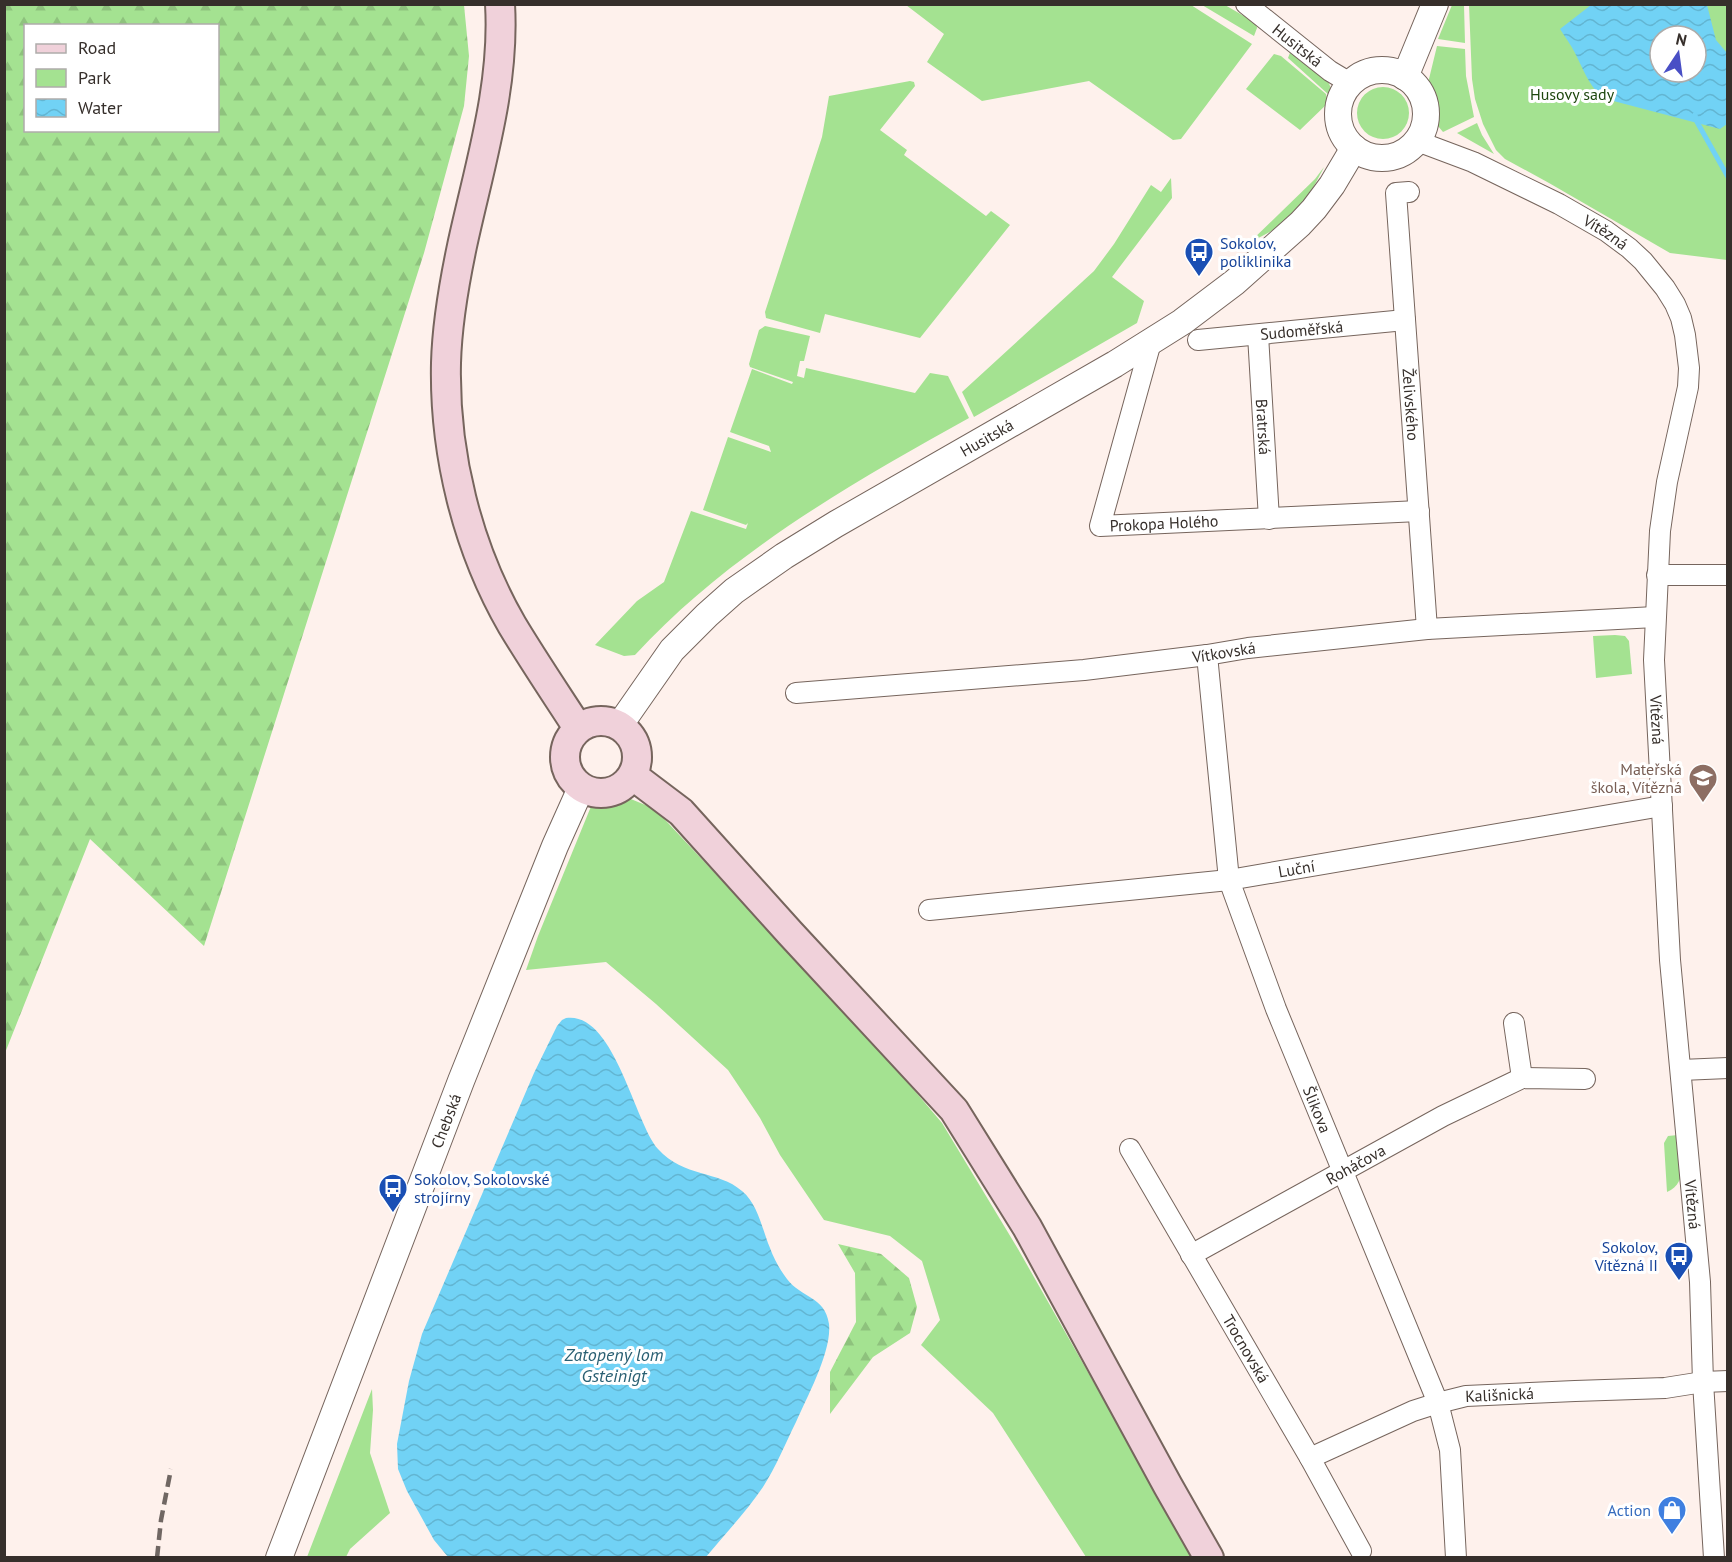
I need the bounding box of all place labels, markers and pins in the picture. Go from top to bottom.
place label: Sokolov, poliklinika [1220,233,1291,271]
bus stop icon: Sokolov, poliklinika [1183,236,1215,278]
place label: Mateřská škola, Vítězná [1591,759,1682,797]
school or university icon: Mateřská škola, Vítězná [1687,762,1719,804]
place label: Sokolov, Sokolovské strojírny [414,1169,550,1207]
bus stop icon: Sokolov, Sokolovské strojírny [377,1172,409,1214]
place label: Sokolov, Vítězná II [1594,1237,1658,1275]
bus stop icon: Sokolov, Vítězná II [1663,1240,1695,1282]
shop icon: Action [1656,1494,1688,1536]
place label: Action [1608,1500,1651,1520]

